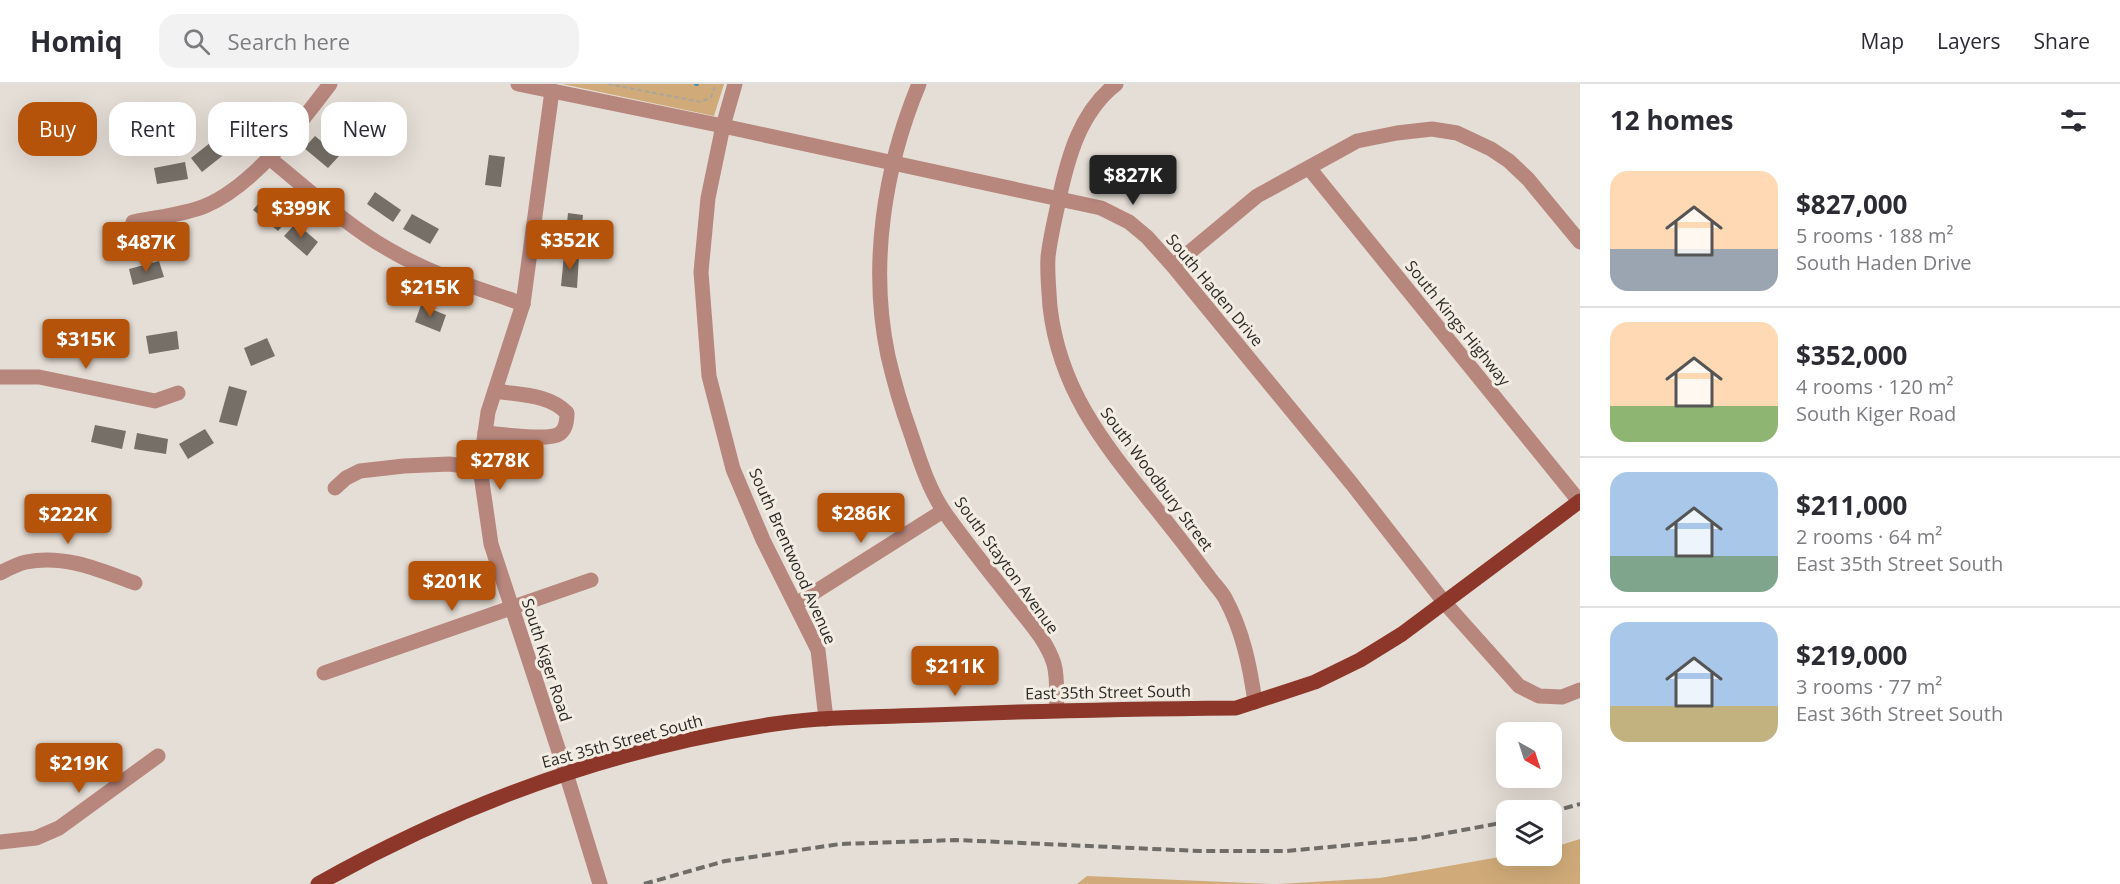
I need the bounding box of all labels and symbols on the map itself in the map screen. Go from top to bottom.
pin: $827K [1091,155,1175,206]
pin: $399K [259,188,343,239]
pin: $352K [528,220,612,271]
pin: $487K [104,222,188,273]
street label: South Haden Drive [1161,229,1269,351]
street label: South Kings Highway [1400,256,1516,391]
pin: $215K [388,267,472,318]
pin: $315K [44,319,128,370]
street label: South Woodbury Street [1096,403,1219,556]
pin: $278K [458,440,542,491]
street label: South Brentwood Avenue [744,464,842,648]
street label: South Stayton Avenue [950,492,1064,638]
pin: $286K [819,493,903,544]
pin: $222K [26,494,110,545]
pin: $201K [410,561,494,612]
street label: South Kiger Road [517,596,577,724]
pin: $211K [913,646,997,697]
street label: East 35th Street South [1025,680,1191,704]
street label: East 35th Street South [539,709,705,773]
north arrow [1496,722,1562,788]
pin: $219K [37,743,121,794]

